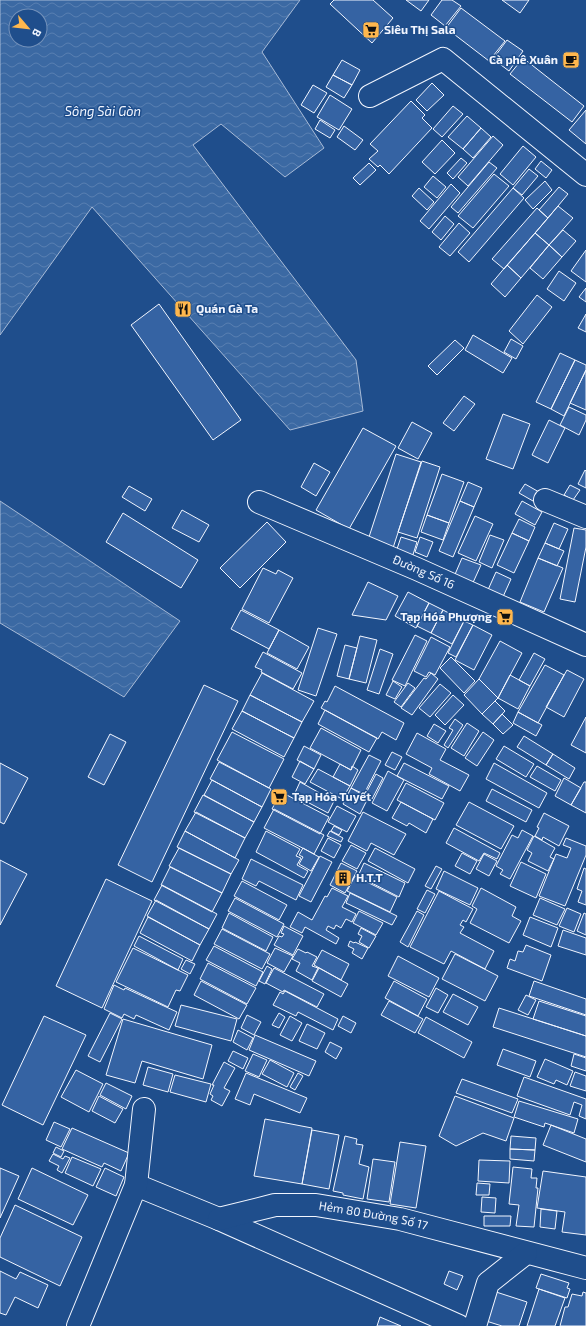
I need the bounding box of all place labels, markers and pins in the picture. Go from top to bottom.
supermarket icon: Siêu Thị Sala [361,20,381,40]
place label: Siêu Thị Sala [384,22,456,36]
cafe icon: Cà phê Xuân [561,50,581,70]
place label: Cà phê Xuân [489,52,558,66]
restaurant icon: Quán Gà Ta [173,299,193,319]
place label: Quán Gà Ta [196,301,258,316]
supermarket icon: Tạp Hóa Phượng [495,607,515,627]
place label: Tạp Hóa Phượng [400,609,492,623]
supermarket icon: Tạp Hóa Tuyết [269,787,289,807]
place label: Tạp Hóa Tuyết [292,789,371,804]
building icon: H.T.T [333,868,353,888]
place label: H.T.T [356,870,383,884]

